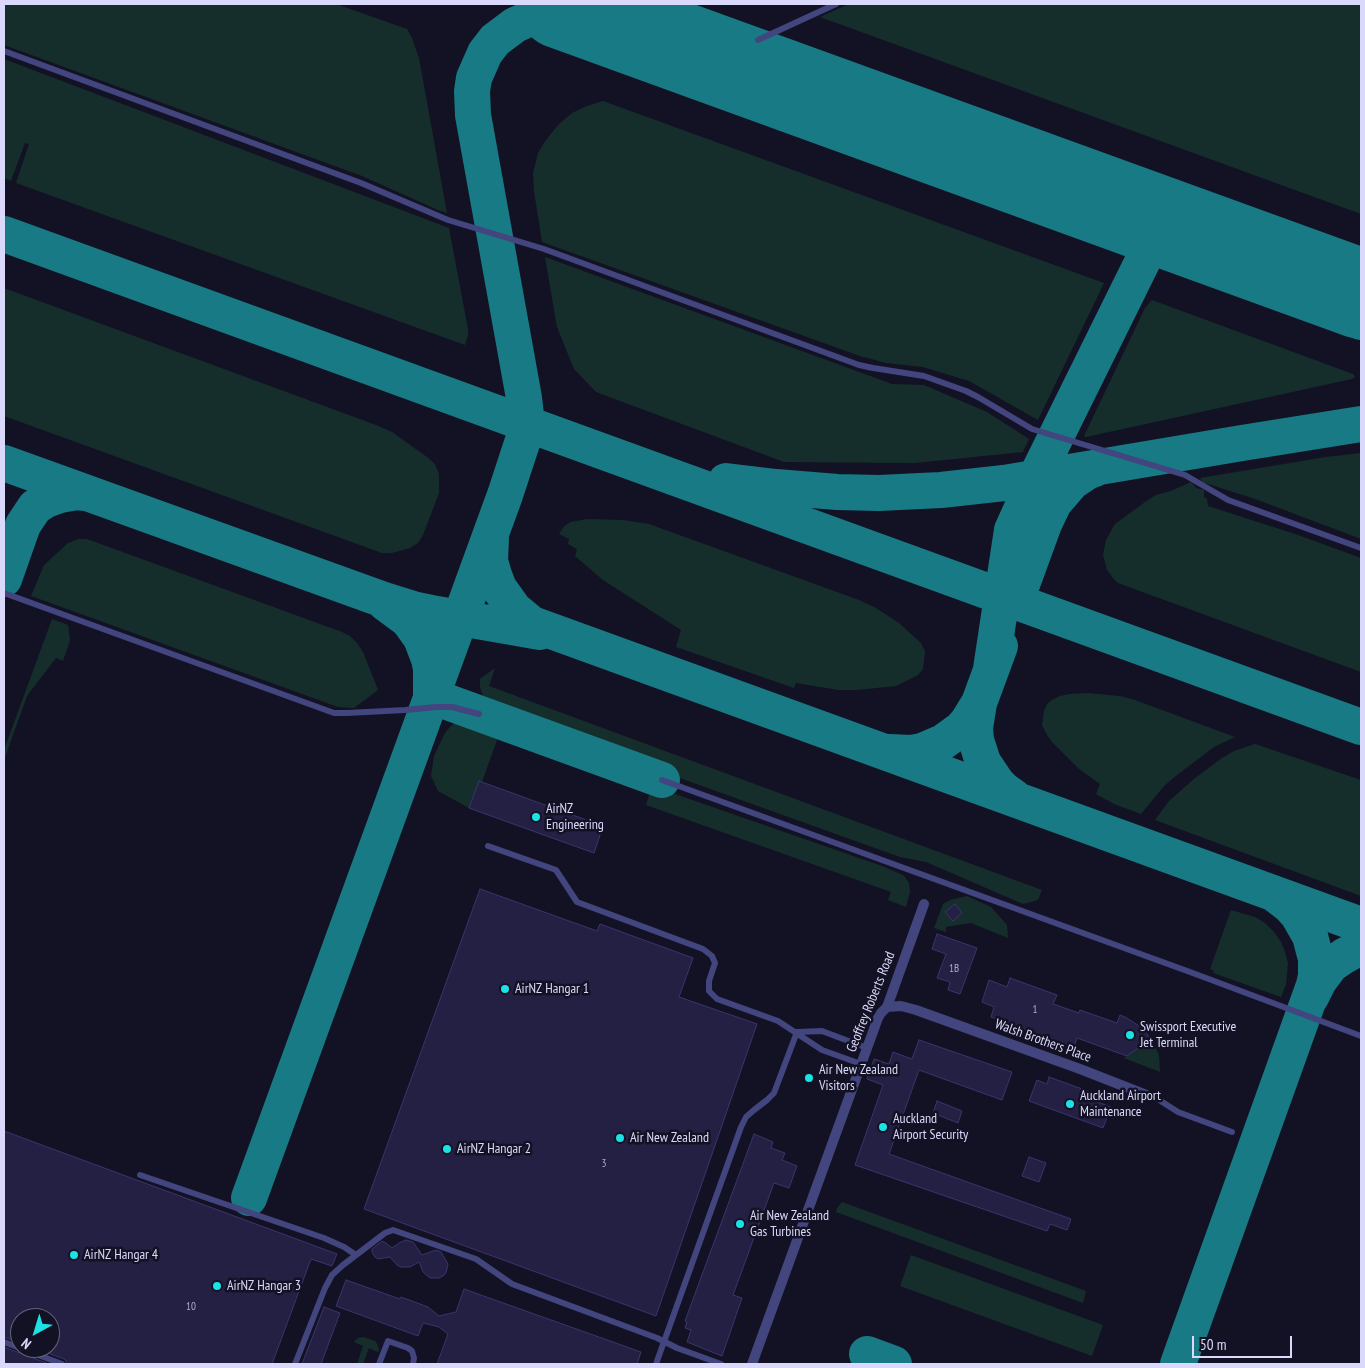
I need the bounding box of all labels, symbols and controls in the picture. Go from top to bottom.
place label: AirNZ Engineering [546,801,604,834]
marker: AirNZ Engineering [530,811,542,823]
street label: Geoffrey Roberts Road [843,949,899,1055]
house number: 1B [949,962,959,976]
place label: AirNZ Hangar 1 [515,981,589,997]
marker: AirNZ Hangar 1 [499,983,511,995]
house number: 1 [1033,1003,1037,1017]
street label: Walsh Brothers Place [993,1016,1093,1066]
place label: Swissport Executive Jet Terminal [1140,1019,1236,1052]
marker: Swissport Executive Jet Terminal [1124,1029,1136,1041]
place label: Air New Zealand Visitors [819,1062,898,1094]
marker: Air New Zealand Visitors [803,1072,815,1084]
place label: Auckland Airport Maintenance [1080,1088,1161,1120]
marker: Auckland Airport Maintenance [1064,1098,1076,1110]
place label: Auckland Airport Security [893,1111,968,1144]
marker: Auckland Airport Security [877,1121,889,1133]
place label: Air New Zealand [630,1130,709,1146]
marker: Air New Zealand [614,1132,626,1144]
place label: AirNZ Hangar 2 [457,1141,531,1157]
marker: AirNZ Hangar 2 [441,1143,453,1155]
house number: 3 [602,1157,606,1171]
place label: Air New Zealand Gas Turbines [750,1208,829,1240]
marker: Air New Zealand Gas Turbines [734,1218,746,1230]
place label: AirNZ Hangar 4 [84,1247,158,1263]
marker: AirNZ Hangar 4 [68,1249,80,1261]
place label: AirNZ Hangar 3 [227,1278,301,1294]
marker: AirNZ Hangar 3 [211,1280,223,1292]
house number: 10 [186,1300,196,1314]
north arrow [10,1308,60,1358]
scale bar [1195,1326,1295,1358]
text: N [18,1335,35,1353]
text: 50 m [1200,1335,1226,1354]

